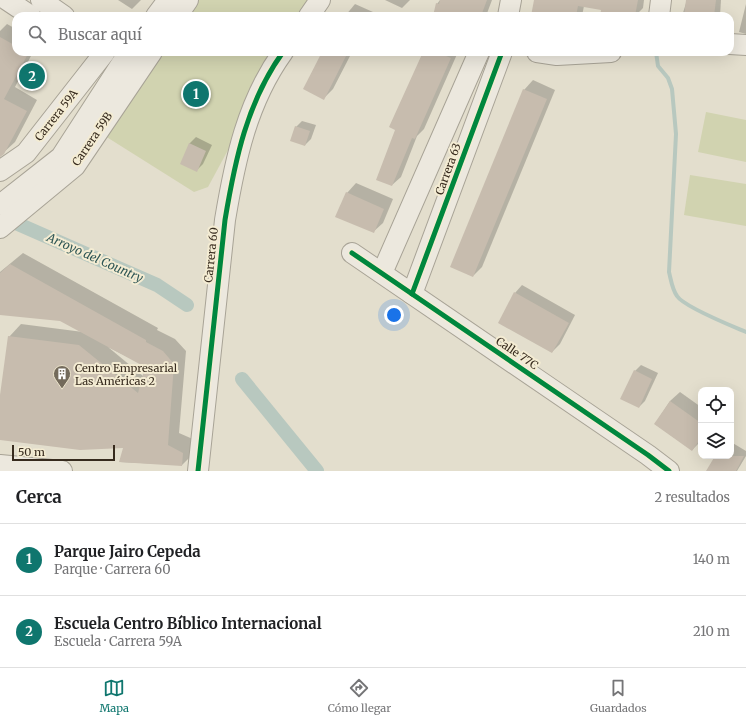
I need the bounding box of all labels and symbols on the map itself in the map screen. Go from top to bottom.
pin: 2 [19,61,45,91]
pin: 1 [183,79,209,109]
street label: Carrera 59A [31,86,81,144]
street label: Carrera 59B [69,109,115,168]
street label: Carrera 63 [432,141,464,197]
street label: Carrera 60 [201,227,221,283]
water label: Arroyo del Country [44,229,146,286]
your location [384,305,404,325]
street label: Calle 77C [493,334,541,372]
place label: Centro Empresarial Las Américas 2 [75,361,178,388]
building icon: Centro Empresarial Las Américas 2 [52,364,72,389]
scale bar [12,443,115,462]

